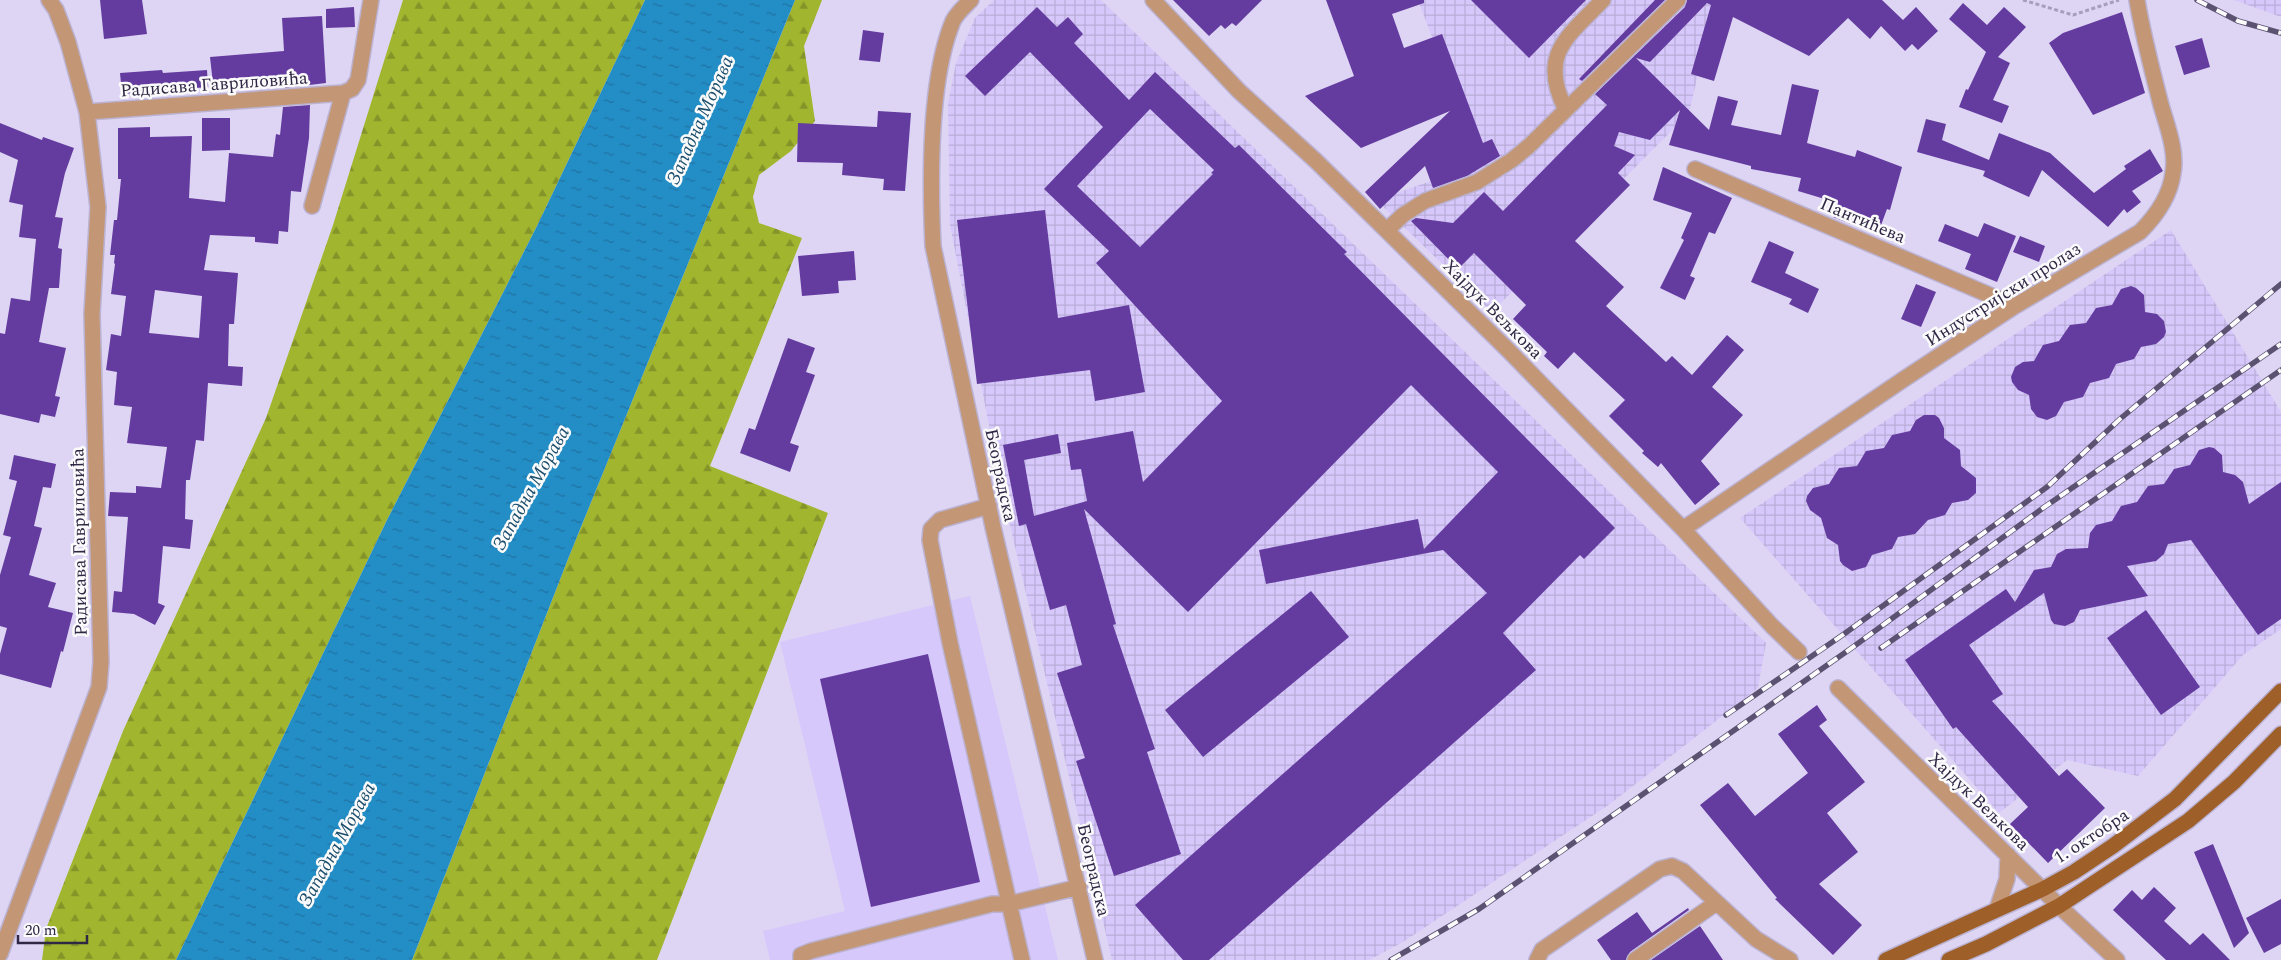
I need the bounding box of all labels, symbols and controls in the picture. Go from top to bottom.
water label: Западна Морава [659,51,742,190]
street label: Радисава Гавриловића [119,64,309,105]
street label: Пантићева [1816,190,1910,251]
street label: Индустријски пролаз [1920,236,2086,353]
street label: Хајдук Вељкова [1436,253,1549,366]
water label: Западна Морава [485,421,578,556]
street label: Београдска [977,426,1024,524]
street label: Радисава Гавриловића [64,448,95,636]
street label: Хајдук Вељкова [1922,746,2036,857]
water label: Западна Морава [291,777,384,912]
street label: 1. октобра [2048,802,2135,871]
street label: Београдска [1070,821,1117,919]
scale bar [18,912,86,944]
text: 20 m [25,919,57,942]

